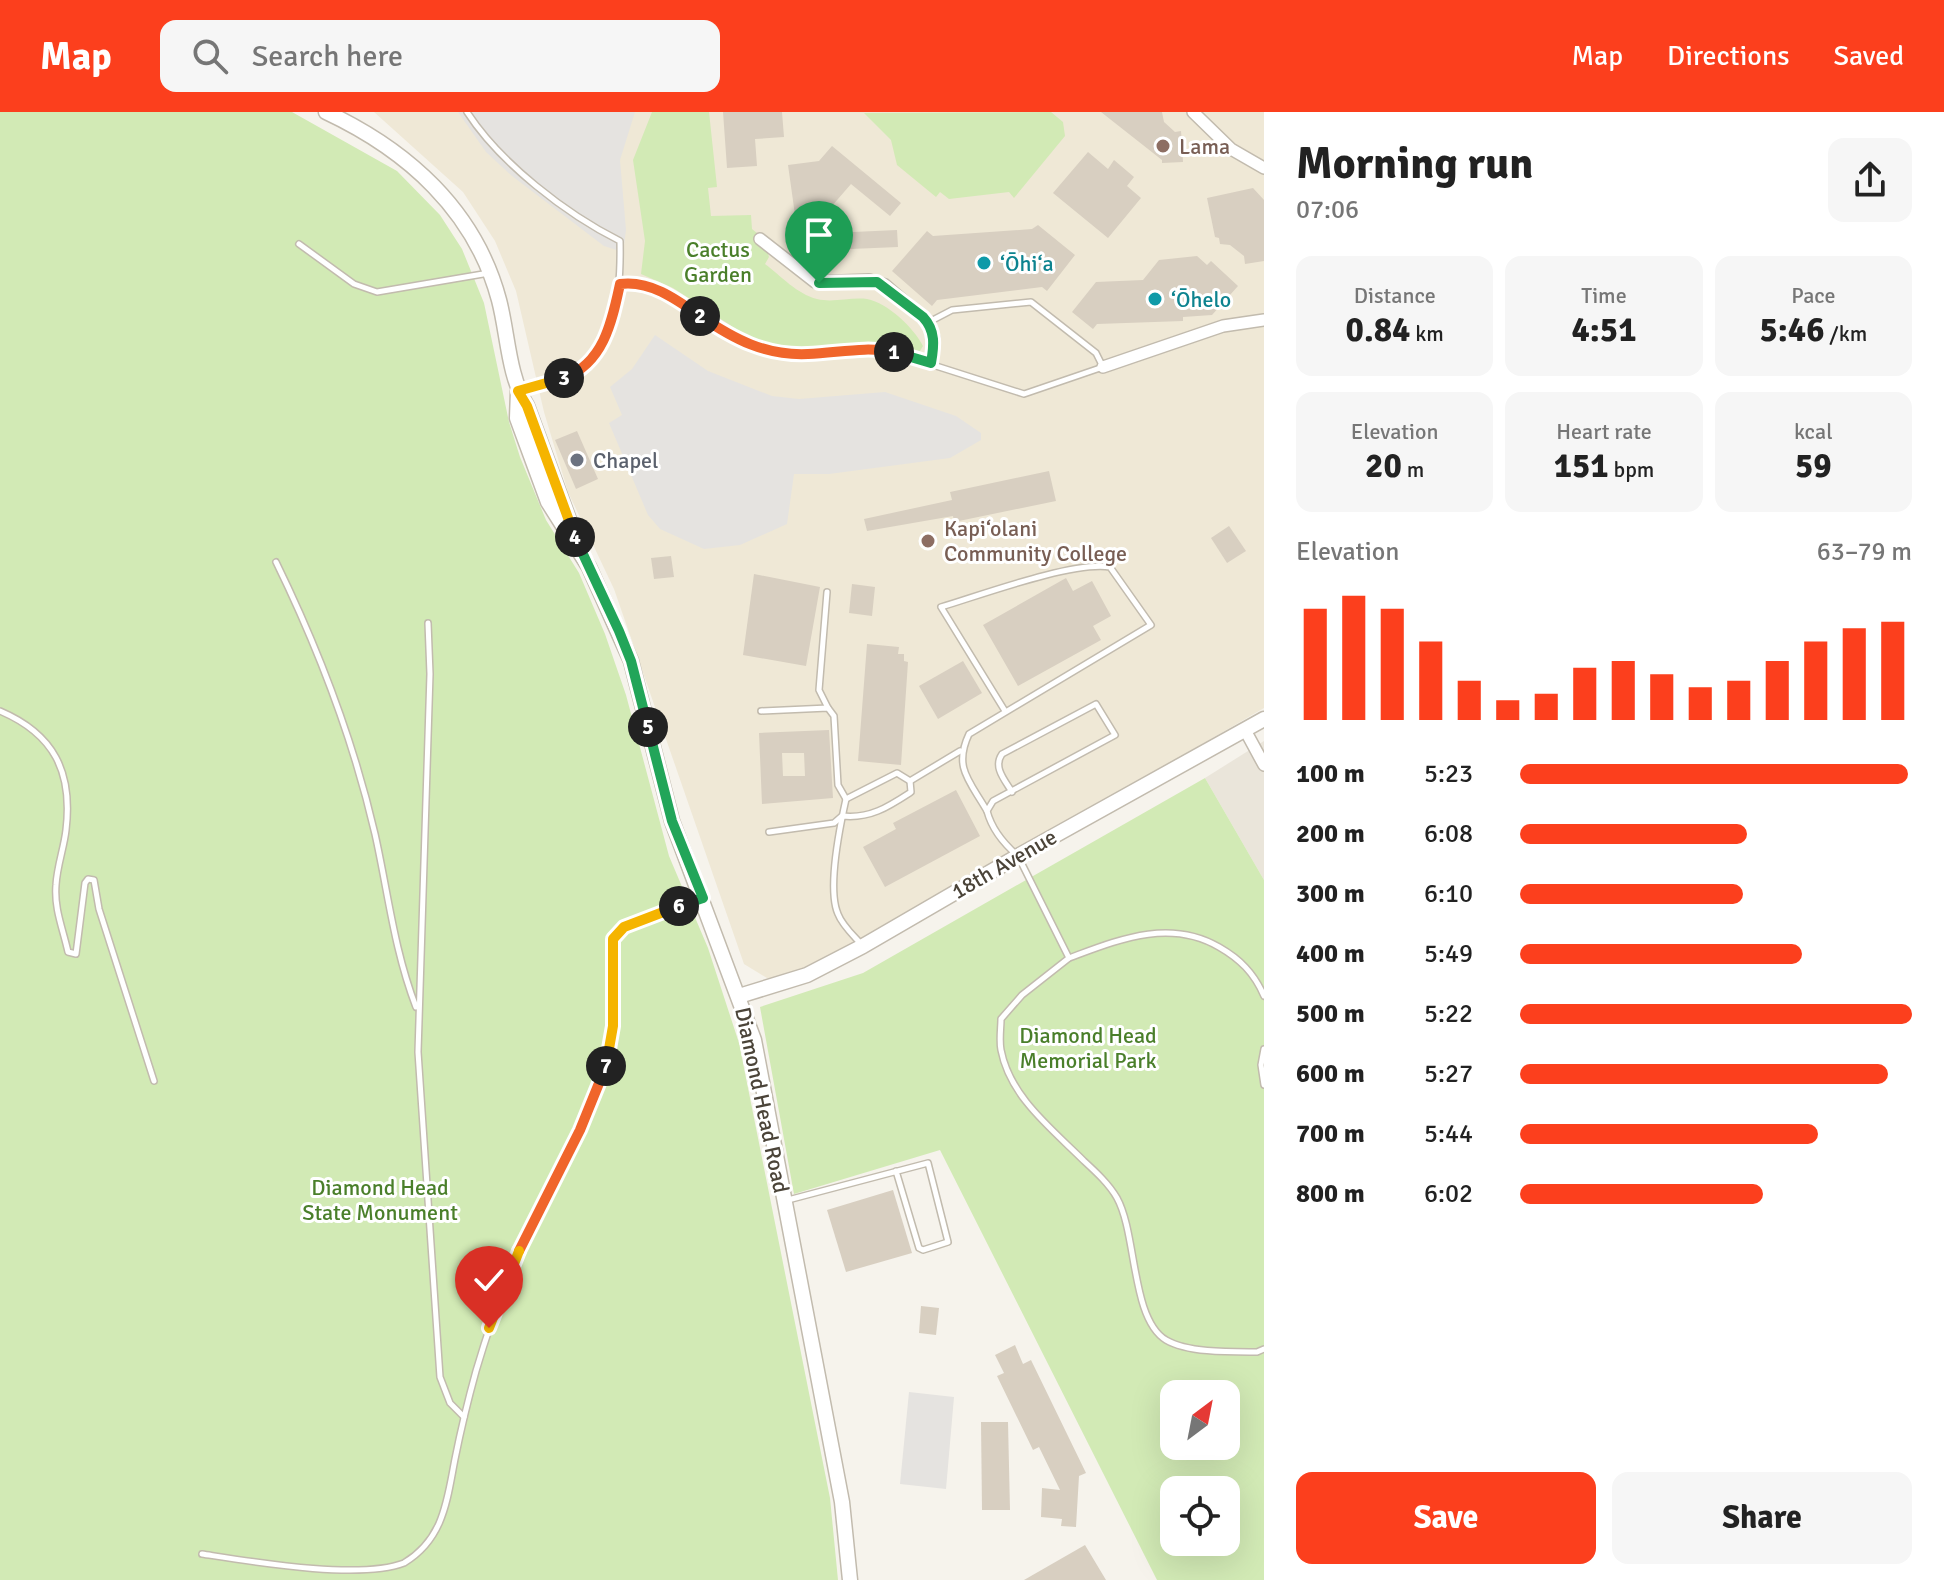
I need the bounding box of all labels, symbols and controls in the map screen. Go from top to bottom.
search box [160,20,720,92]
text: Map [40,33,112,80]
icon: search [188,34,232,78]
text: Search here [252,38,403,75]
text: Map [1571,39,1623,73]
text: Directions [1667,39,1789,73]
text: Saved [1833,39,1904,73]
place label: Lama [1179,133,1230,160]
marker: Lama [1154,137,1172,155]
text: Morning run [1296,137,1533,191]
button: share [1828,138,1912,222]
text: 07:06 [1296,194,1359,226]
pin [785,201,853,283]
icon: arrive [797,213,841,257]
park label: Cactus Garden [684,236,752,288]
place label: ‘Ōhi‘a [1000,250,1054,277]
marker: ‘Ōhi‘a [975,254,993,272]
text: Distance [1354,282,1436,309]
text: Time [1581,282,1627,309]
text: Pace [1791,282,1835,309]
place label: ‘Ōhelo [1171,286,1231,313]
marker: ‘Ōhelo [1146,290,1164,308]
pin: 2 [680,296,720,336]
text: 2 [694,302,706,329]
text: 0.84 [1346,309,1410,351]
text: 4:51 [1571,309,1637,351]
text: 5:46 [1759,309,1825,351]
text: km [1410,320,1444,347]
text: /km [1825,320,1867,347]
pin: 1 [874,332,914,372]
text: 1 [888,338,900,365]
pin: 3 [544,358,584,398]
text: 3 [558,364,570,391]
text: Elevation [1351,418,1438,445]
text: Heart rate [1556,418,1652,445]
text: kcal [1794,418,1833,445]
text: 20 [1365,445,1402,487]
text: 151 [1554,445,1609,487]
text: 59 [1795,445,1832,487]
place label: Chapel [593,447,659,474]
marker: Chapel [568,451,586,469]
text: m [1402,456,1424,483]
text: bpm [1609,456,1654,483]
place label: Kapi‘olani Community College [944,515,1127,567]
pin: 4 [555,517,595,557]
text: 4 [569,523,581,550]
marker: Kapi‘olani Community College [919,532,937,550]
text: Elevation [1296,536,1400,568]
text: 63–79 m [1817,536,1912,568]
pin: 5 [628,707,668,747]
text: 5 [642,713,654,740]
text: 100 m [1296,758,1365,790]
text: 5:23 [1424,758,1473,790]
text: 200 m [1296,818,1365,850]
text: 6:08 [1424,818,1473,850]
street label: 18th Avenue [947,823,1061,905]
text: 300 m [1296,878,1365,910]
text: 6:10 [1424,878,1473,910]
pin: 6 [659,886,699,926]
text: 6 [673,892,685,919]
text: 400 m [1296,938,1365,970]
text: 5:49 [1424,938,1473,970]
text: 500 m [1296,998,1365,1030]
text: 5:22 [1424,998,1473,1030]
street label: Diamond Head Road [729,1005,795,1195]
park label: Diamond Head Memorial Park [1019,1022,1157,1074]
pin: 7 [586,1046,626,1086]
text: 7 [600,1052,612,1079]
text: 600 m [1296,1058,1365,1090]
text: 5:27 [1424,1058,1473,1090]
text: 700 m [1296,1118,1365,1150]
text: 5:44 [1424,1118,1473,1150]
park label: Diamond Head State Monument [302,1174,458,1226]
text: 800 m [1296,1178,1365,1210]
text: 6:02 [1424,1178,1473,1210]
pin [455,1246,523,1328]
icon: check [467,1258,511,1302]
north arrow [1160,1380,1240,1460]
map controls [1160,1380,1240,1556]
button: Save [1296,1472,1596,1564]
button: Share [1612,1472,1912,1564]
button: locate [1160,1476,1240,1556]

